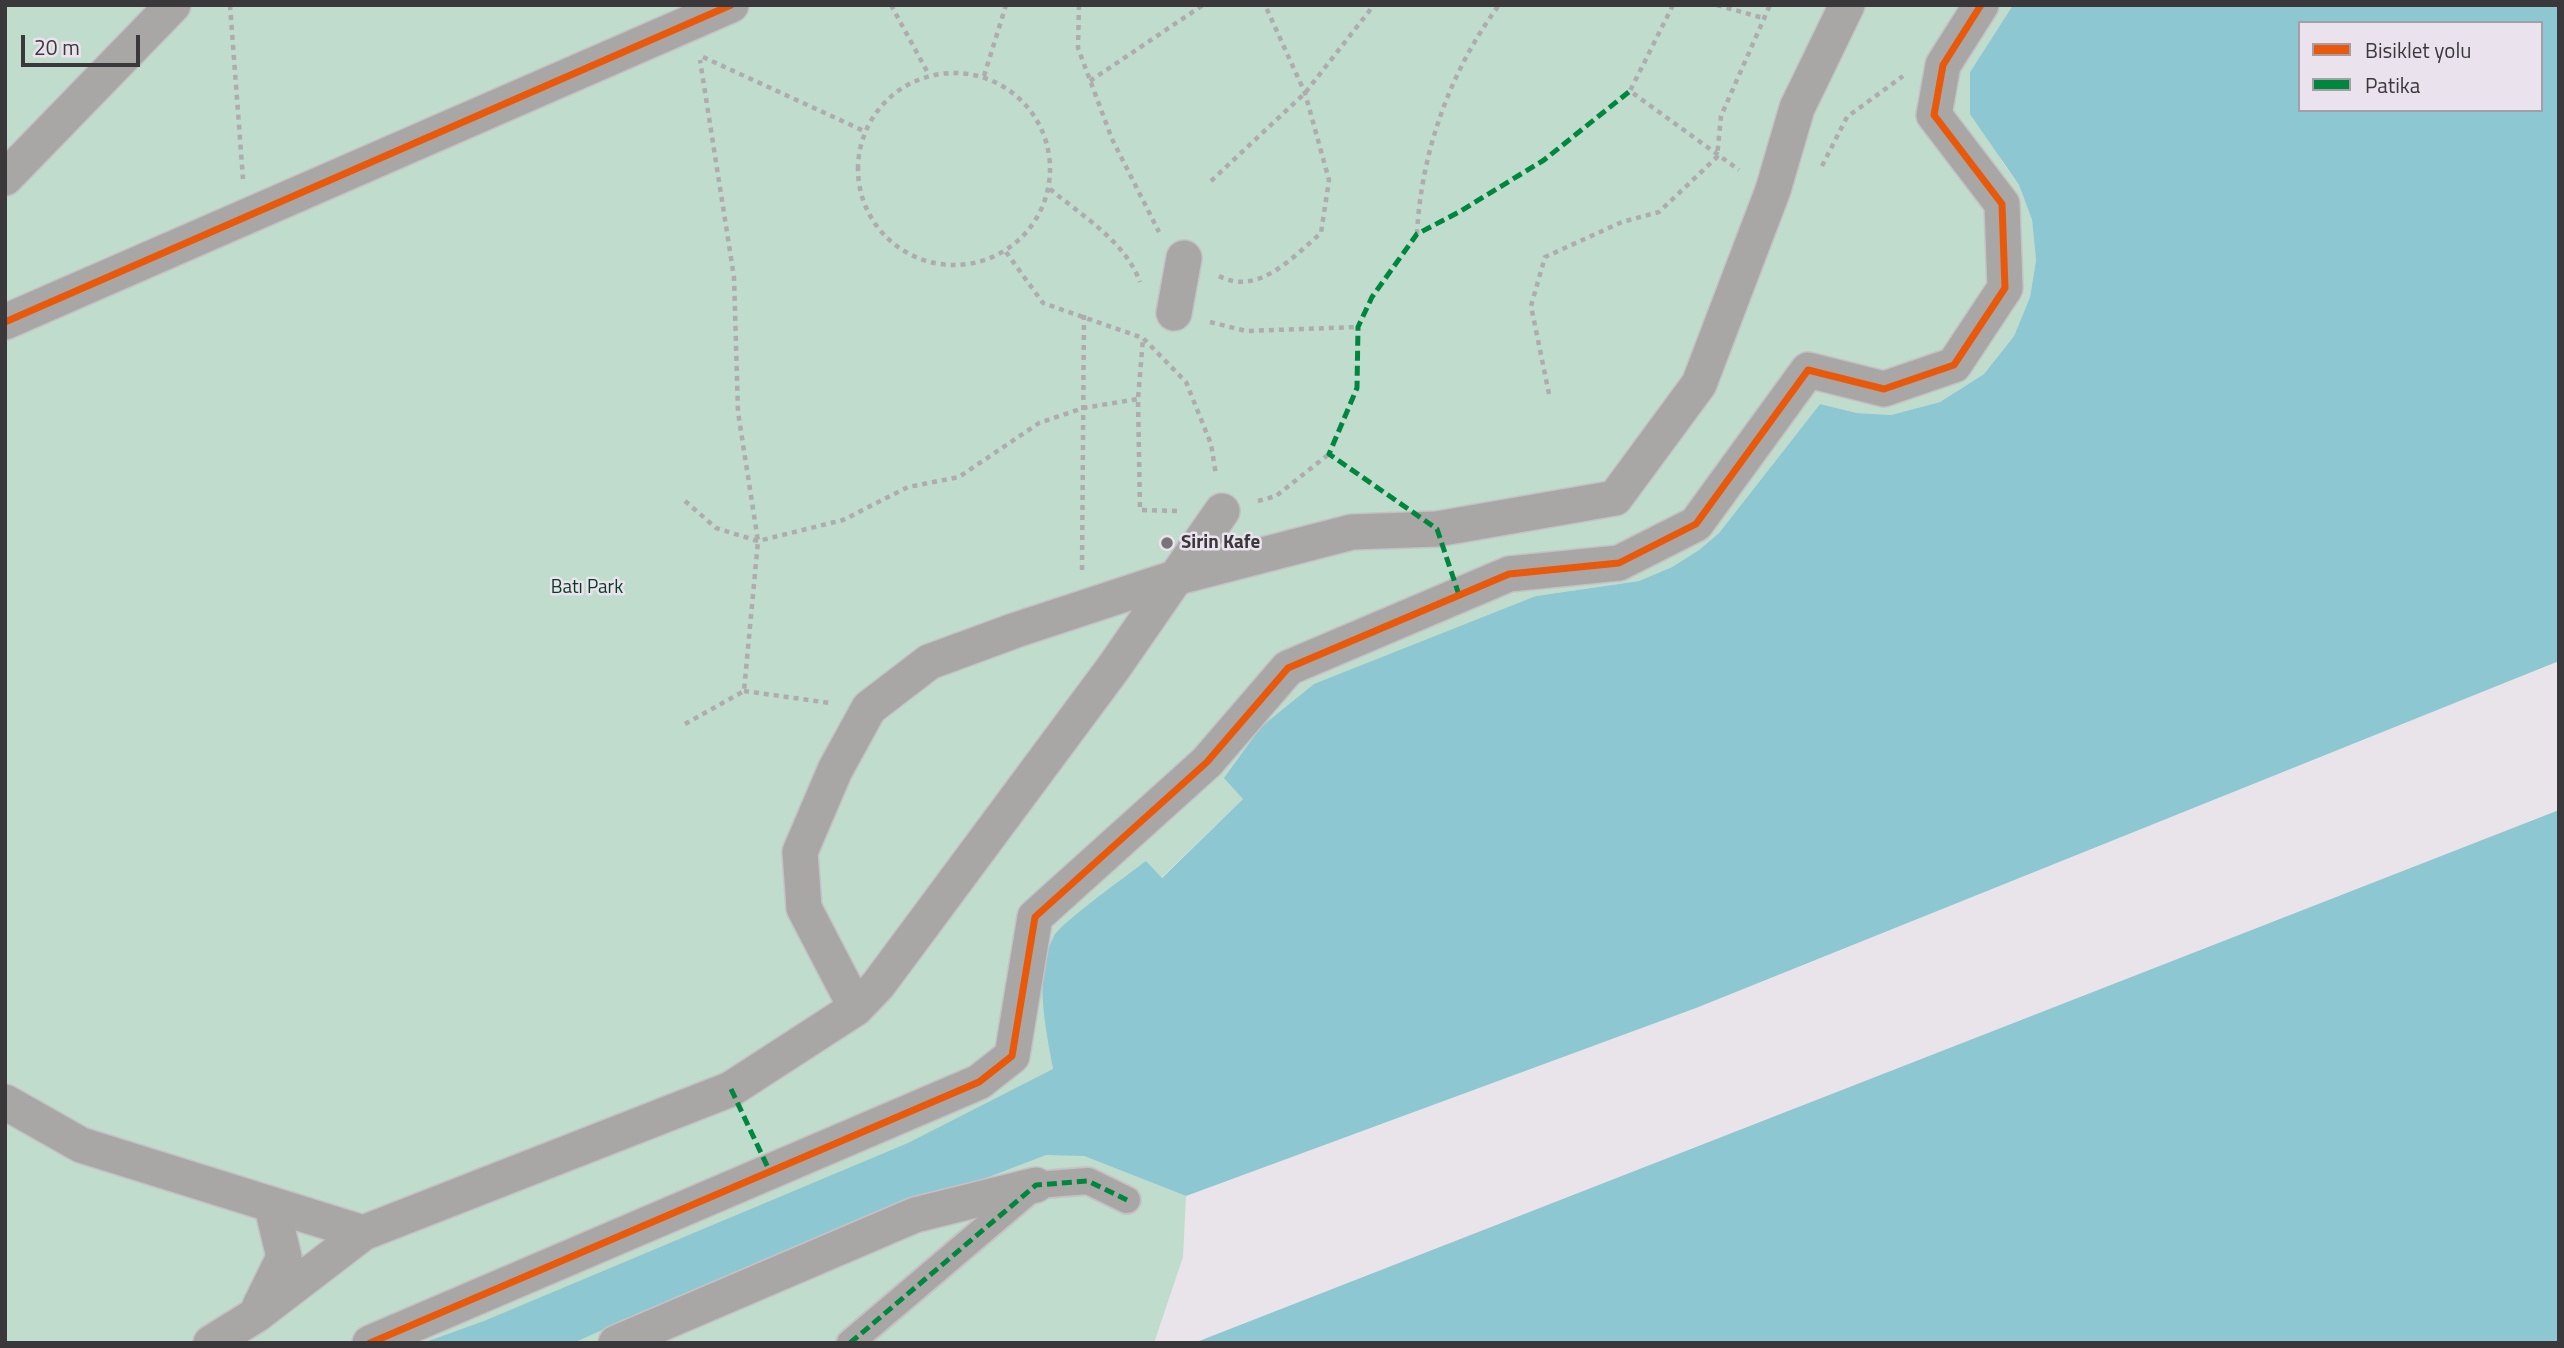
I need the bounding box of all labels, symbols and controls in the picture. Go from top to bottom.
scale bar [24,21,144,65]
legend [2298,21,2543,112]
text: 20 m [34,31,80,63]
text: Bisiklet yolu [2365,34,2471,66]
text: Patika [2365,69,2420,101]
place label: Sirin Kafe [1181,532,1260,554]
marker: Sirin Kafe [1159,535,1175,551]
park label: Batı Park [551,577,623,599]

